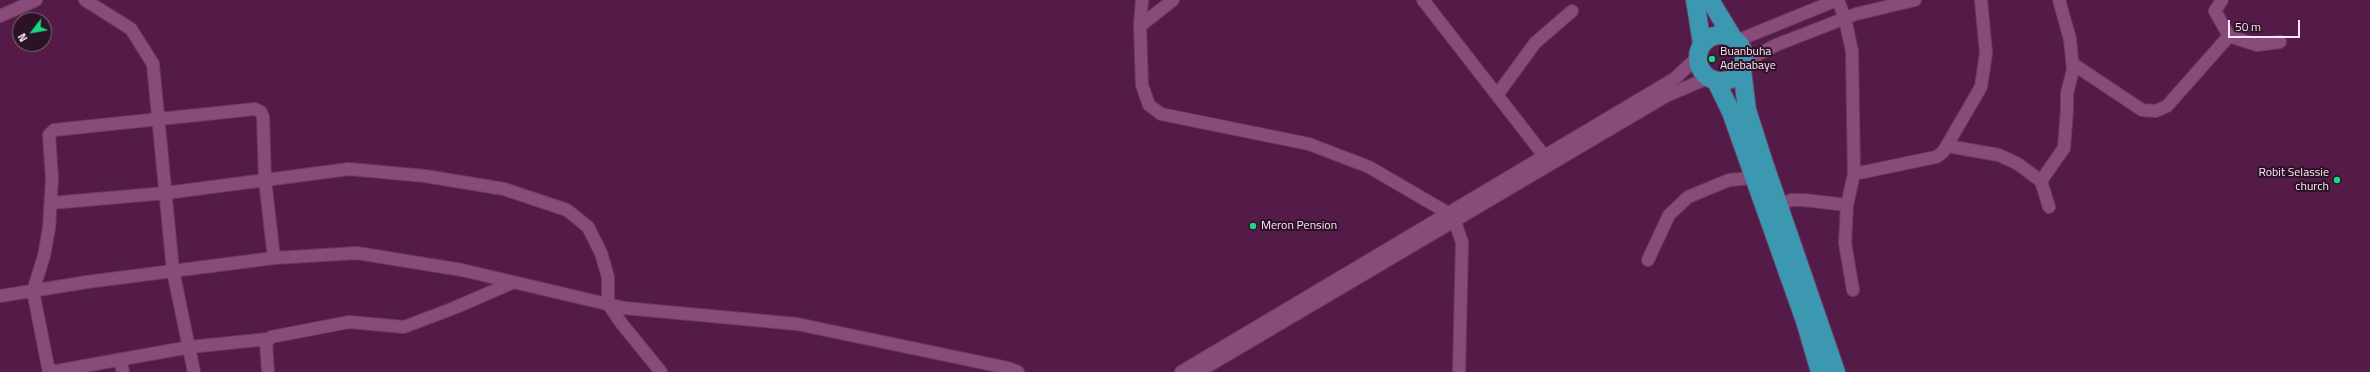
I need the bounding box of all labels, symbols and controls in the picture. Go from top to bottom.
north arrow [12,12,52,52]
scale bar [2230,12,2302,38]
text: 50 m [2235,17,2261,36]
text: N [14,30,31,45]
place label: Buanbuha Adebabaye [1720,45,1776,73]
marker: Buanbuha Adebabaye [1707,54,1717,64]
place label: Robit Selassie church [2258,166,2329,194]
marker: Robit Selassie church [2332,175,2342,185]
place label: Meron Pension [1261,219,1337,233]
marker: Meron Pension [1248,221,1258,231]

